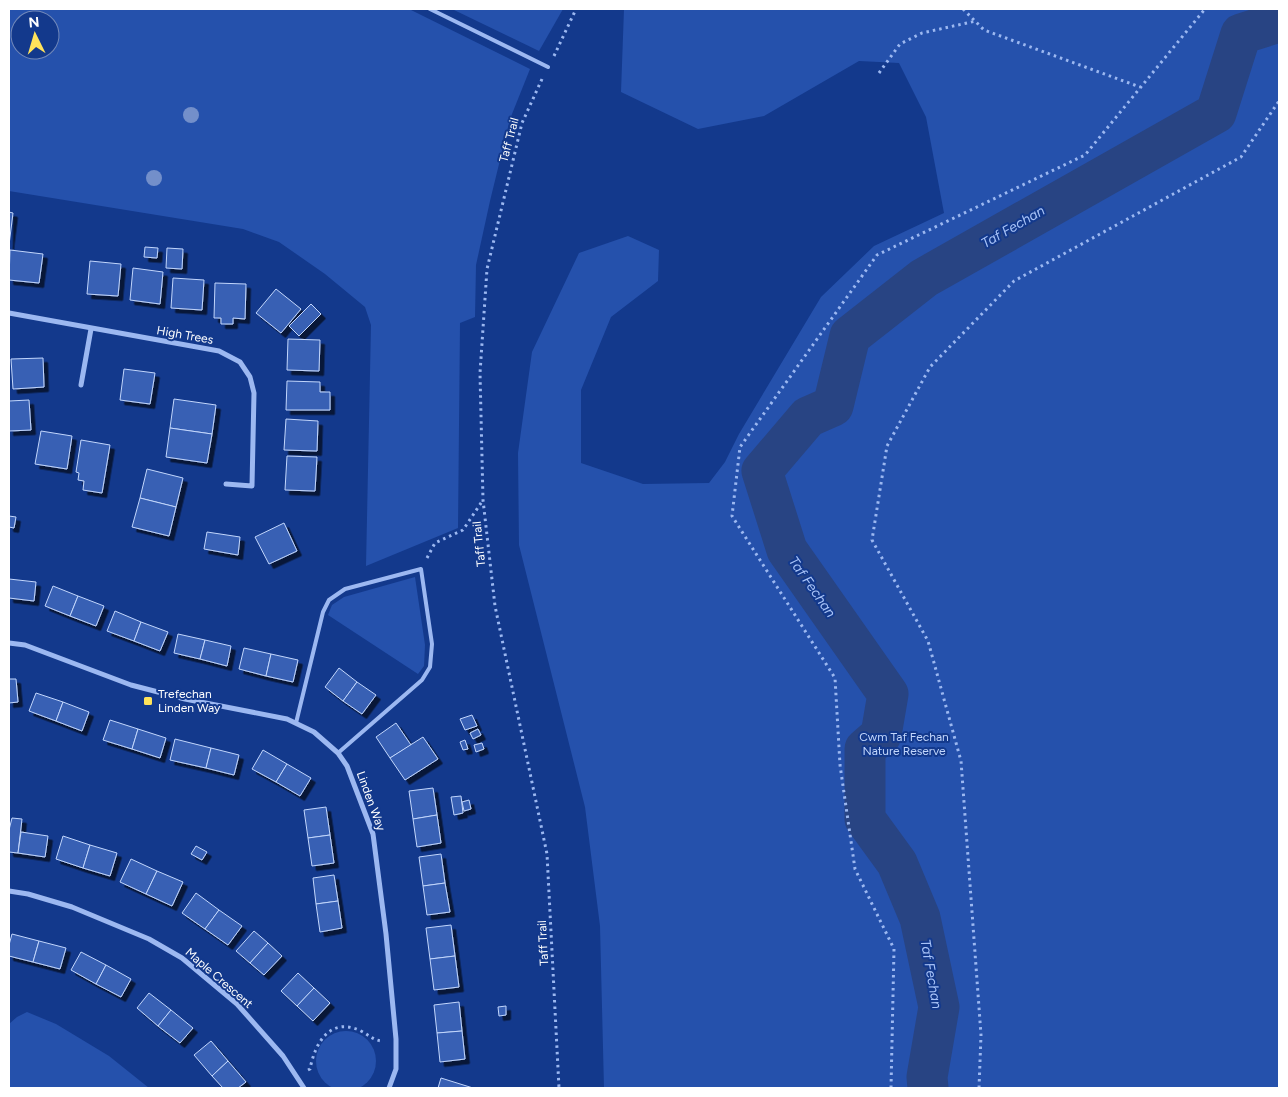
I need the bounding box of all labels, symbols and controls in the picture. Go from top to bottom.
north arrow [10,10,60,60]
text: N [28,14,40,31]
street label: Taff Trail [496,116,522,164]
water label: Taf Fechan [978,202,1048,252]
street label: High Trees [156,323,215,347]
street label: Taff Trail [470,521,488,567]
water label: Taf Fechan [785,553,839,621]
place label: Trefechan Linden Way [158,687,221,715]
marker: Trefechan Linden Way [142,695,154,707]
park label: Cwm Taf Fechan Nature Reserve [859,730,949,758]
street label: Linden Way [354,769,388,833]
street label: Taff Trail [535,920,551,966]
water label: Taf Fechan [917,938,946,1010]
street label: Maple Crescent [182,945,256,1011]

